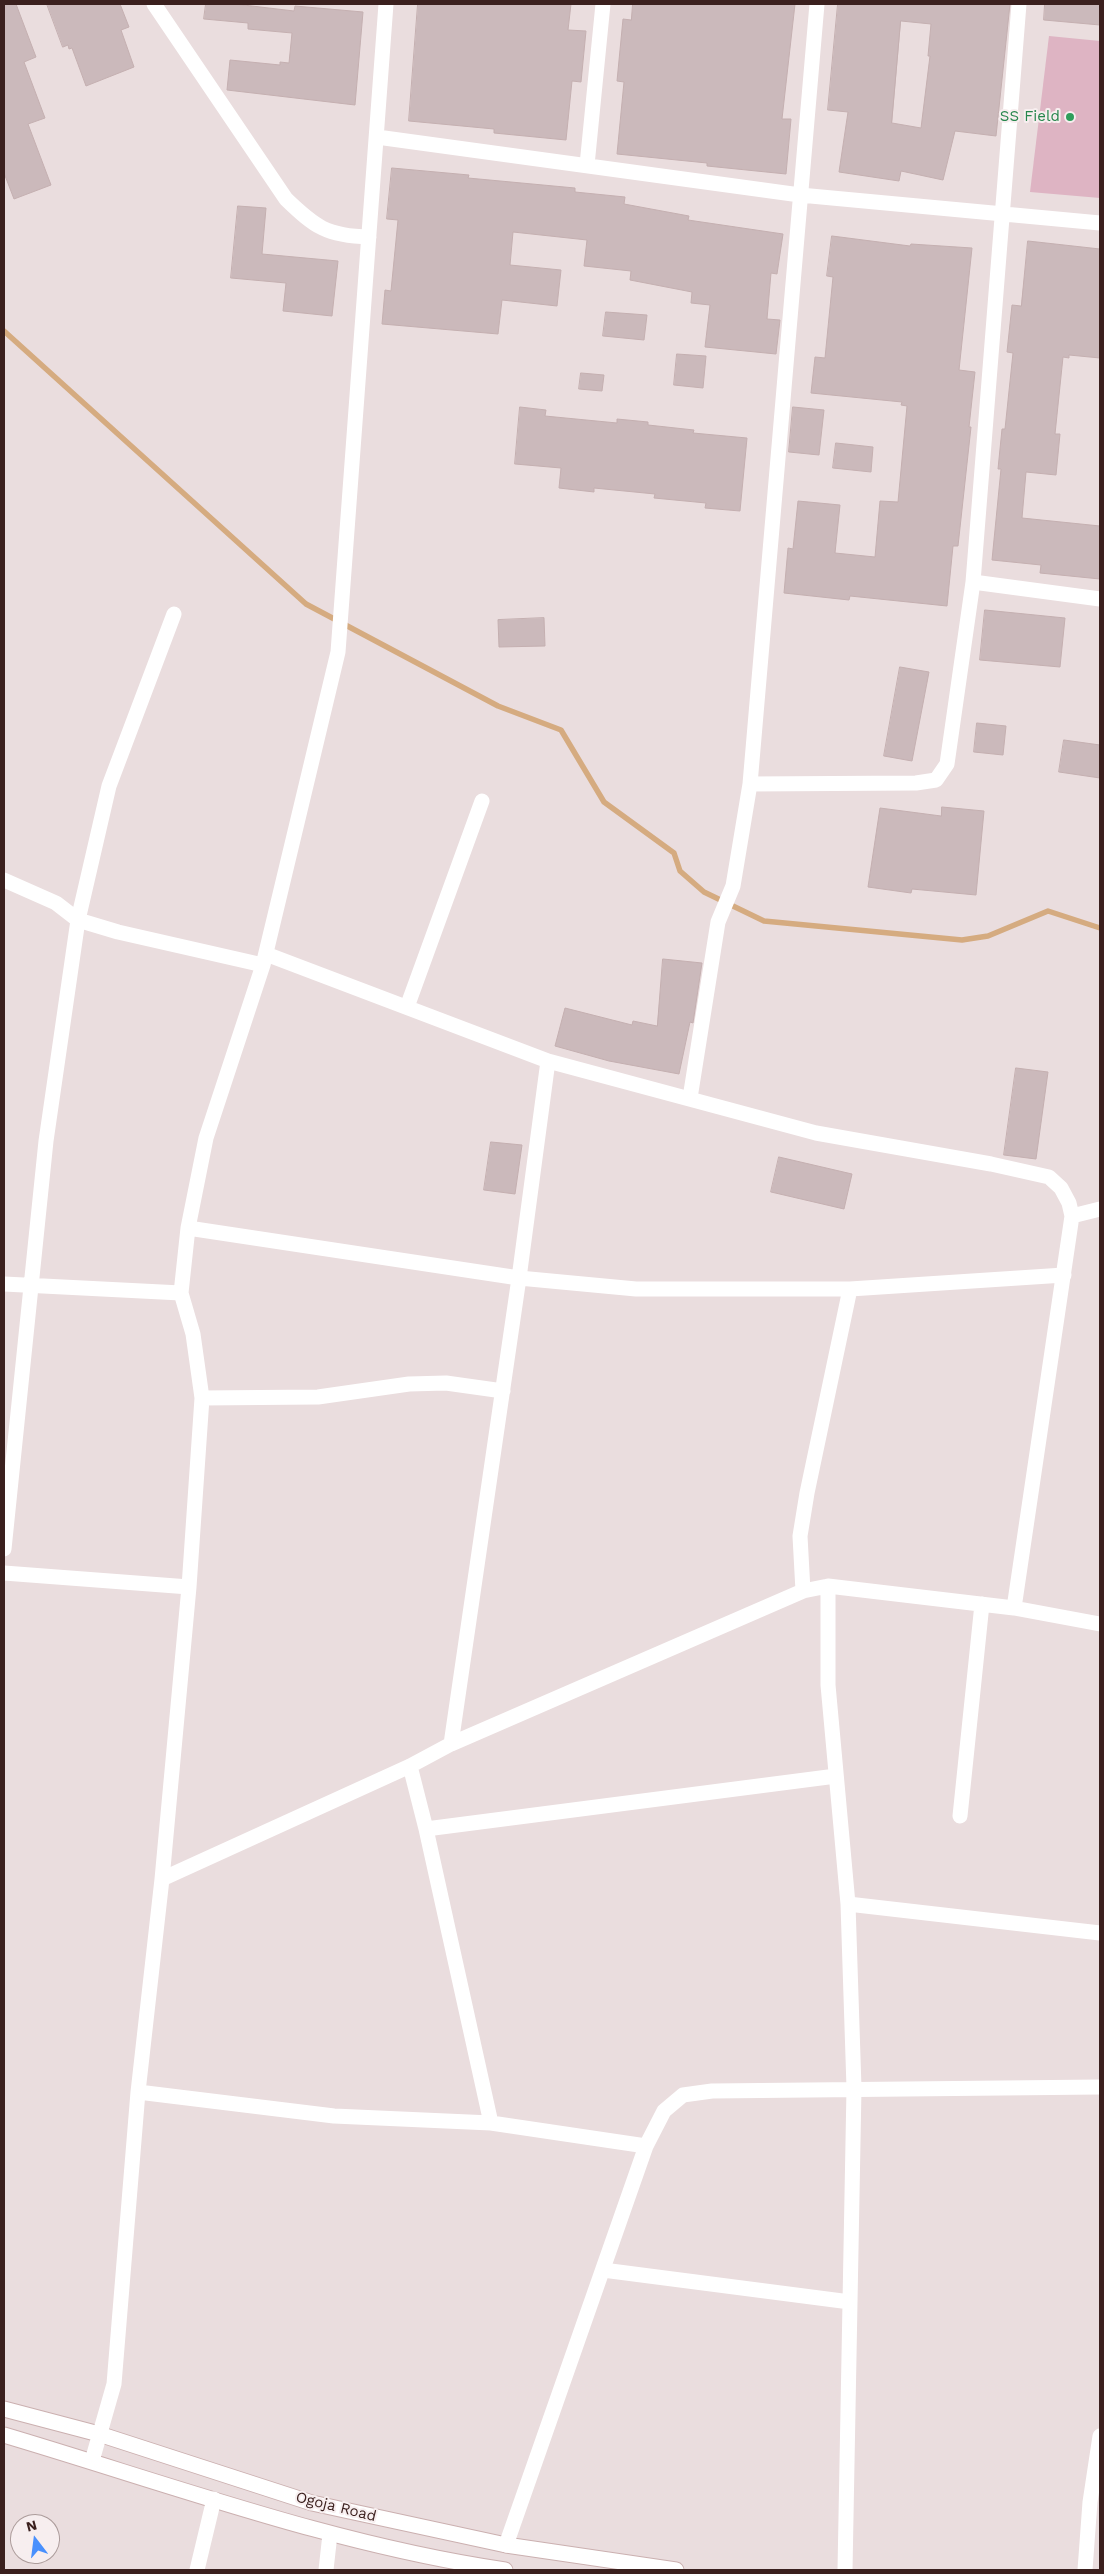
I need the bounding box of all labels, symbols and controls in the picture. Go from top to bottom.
place label: SS Field [1000,108,1060,126]
marker: SS Field [1064,111,1076,123]
street label: Ogoja Road [294,2488,378,2526]
north arrow [10,2514,60,2564]
text: N [24,2516,38,2535]

